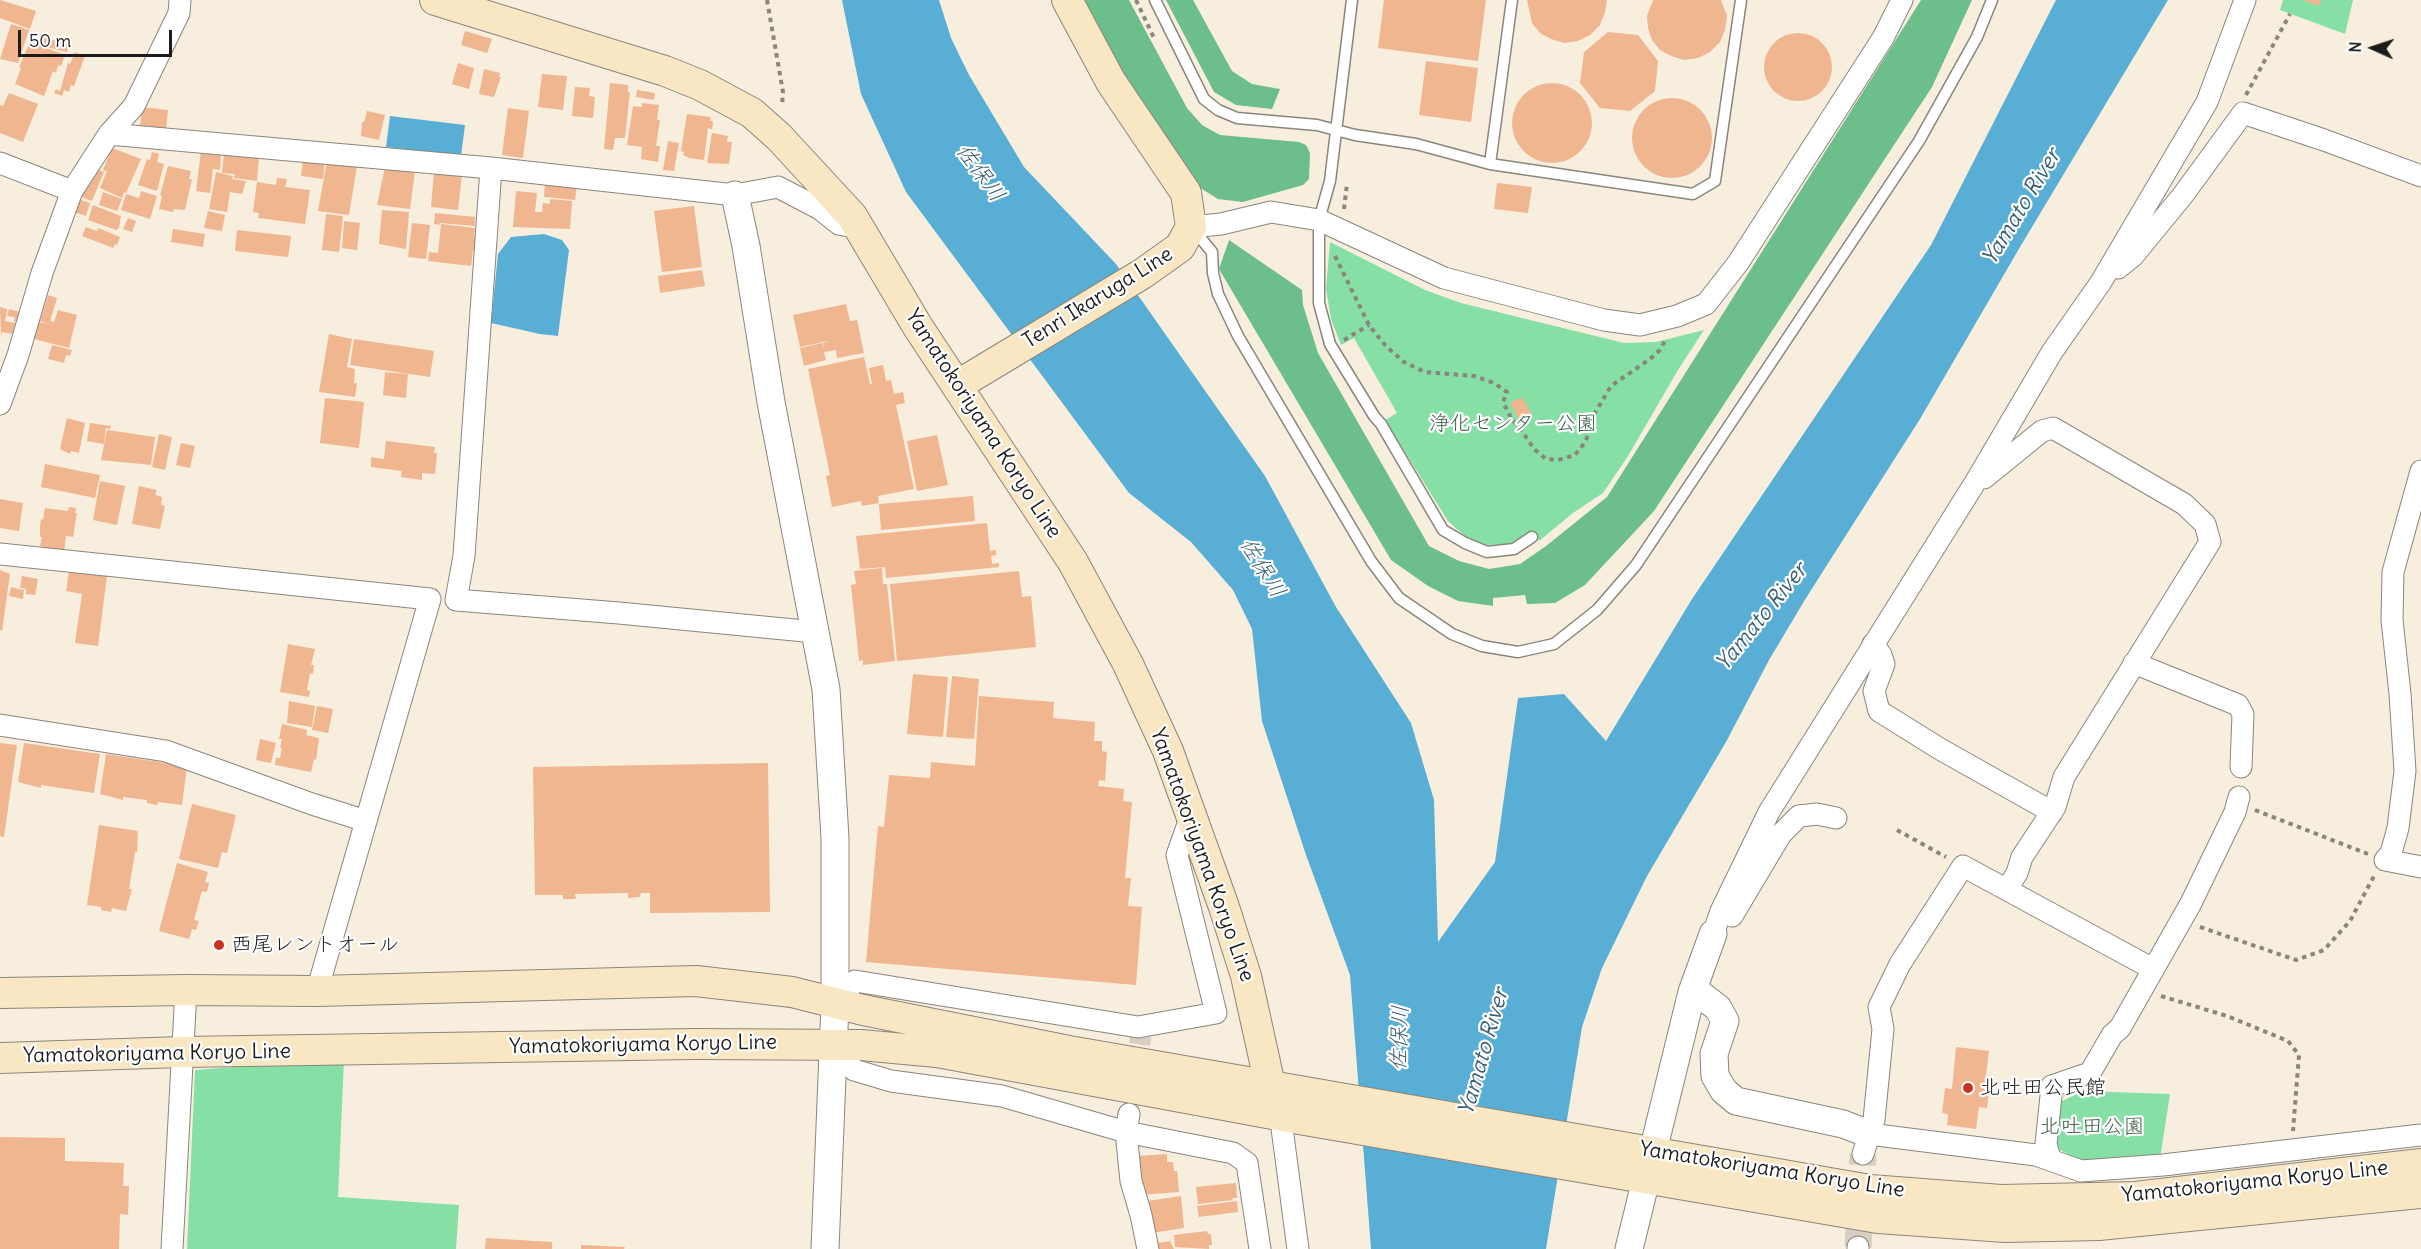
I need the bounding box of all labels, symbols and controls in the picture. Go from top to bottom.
scale bar [21,18,176,56]
north arrow [2343,18,2403,78]
text: 50 m [29,29,71,52]
text: N [2345,41,2365,53]
water label: 佐保川 [950,139,1010,207]
water label: Yamato River [1977,144,2067,270]
street label: Tenri Ikaruga Line [1018,242,1178,354]
street label: Yamatokoriyama Koryo Line [899,305,1067,543]
park label: 浄化センター公園 [1429,411,1597,437]
water label: 佐保川 [1233,533,1291,603]
water label: Yamato River [1711,558,1813,676]
street label: Yamatokoriyama Koryo Line [1144,725,1260,985]
place label: 西尾レントオール [231,932,399,958]
marker: 西尾レントオール [212,938,226,952]
water label: Yamato River [1453,986,1515,1118]
water label: 佐保川 [1386,1005,1414,1071]
street label: Yamatokoriyama Koryo Line [509,1030,777,1060]
street label: Yamatokoriyama Koryo Line [23,1039,291,1069]
place label: 北吐田公民館 [1980,1075,2106,1101]
marker: 北吐田公民館 [1961,1081,1975,1095]
park label: 北吐田公園 [2040,1114,2144,1140]
street label: Yamatokoriyama Koryo Line [1638,1137,1906,1203]
street label: Yamatokoriyama Koryo Line [2120,1155,2390,1209]

